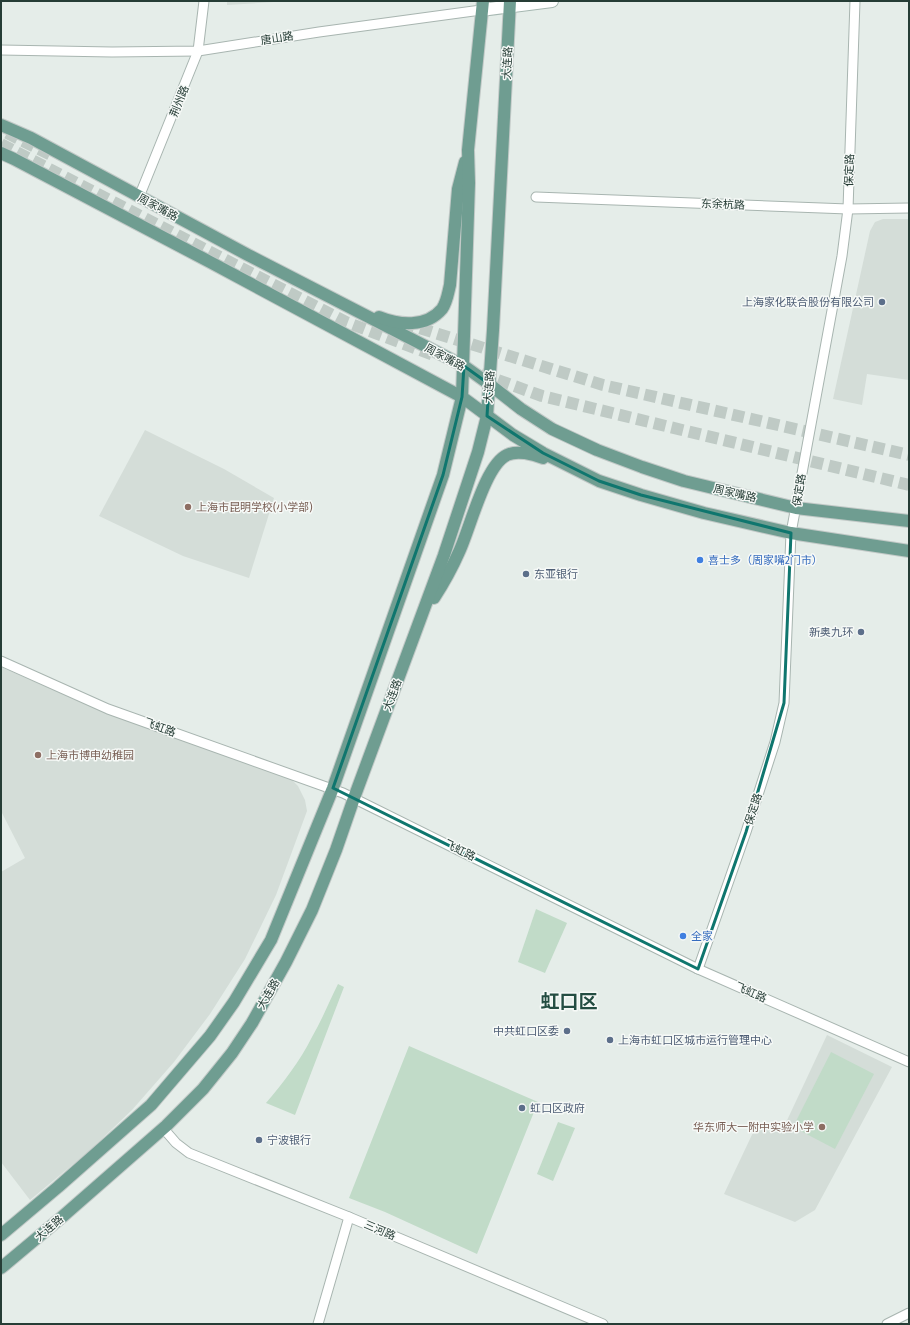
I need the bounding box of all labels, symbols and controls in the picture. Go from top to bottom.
street label: 唐山路 [260,29,294,47]
street label: 大连路 [500,46,515,80]
street label: 荆州路 [167,83,192,119]
street label: 保定路 [842,153,857,187]
street label: 周家嘴路 [135,191,180,224]
street label: 东余杭路 [701,197,745,212]
place label: 上海家化联合股份有限公司 [742,296,874,309]
marker: 上海家化联合股份有限公司 [877,297,887,307]
street label: 周家嘴路 [422,341,467,374]
street label: 大连路 [482,370,497,404]
street label: 保定路 [790,473,808,507]
street label: 周家嘴路 [712,482,758,505]
place label: 上海市昆明学校(小学部) [196,501,313,514]
marker: 上海市昆明学校(小学部) [183,502,193,512]
place label: 喜士多（周家嘴2门市） [708,554,823,567]
marker: 喜士多（周家嘴2门市） [695,555,705,565]
place label: 东亚银行 [534,568,578,581]
marker: 东亚银行 [521,569,531,579]
place label: 新奥九环 [809,626,853,639]
marker: 新奥九环 [856,627,866,637]
street label: 大连路 [381,677,404,713]
street label: 飞虹路 [142,716,178,739]
place label: 上海市博申幼稚园 [46,749,134,762]
marker: 上海市博申幼稚园 [33,750,43,760]
street label: 保定路 [742,791,765,827]
street label: 飞虹路 [442,837,477,864]
place label: 全家 [691,930,713,943]
marker: 全家 [678,931,688,941]
street label: 大连路 [255,977,282,1012]
street label: 飞虹路 [733,980,769,1005]
district label: 虹口区 [540,990,598,1013]
place label: 中共虹口区委 [493,1025,559,1038]
marker: 中共虹口区委 [562,1026,572,1036]
place label: 上海市虹口区城市运行管理中心 [618,1034,772,1047]
marker: 上海市虹口区城市运行管理中心 [605,1035,615,1045]
place label: 虹口区政府 [530,1102,585,1115]
marker: 虹口区政府 [517,1103,527,1113]
place label: 华东师大一附中实验小学 [693,1121,814,1134]
marker: 华东师大一附中实验小学 [817,1122,827,1132]
place label: 宁波银行 [267,1134,311,1147]
marker: 宁波银行 [254,1135,264,1145]
street label: 大连路 [33,1213,66,1244]
street label: 三河路 [362,1218,398,1243]

